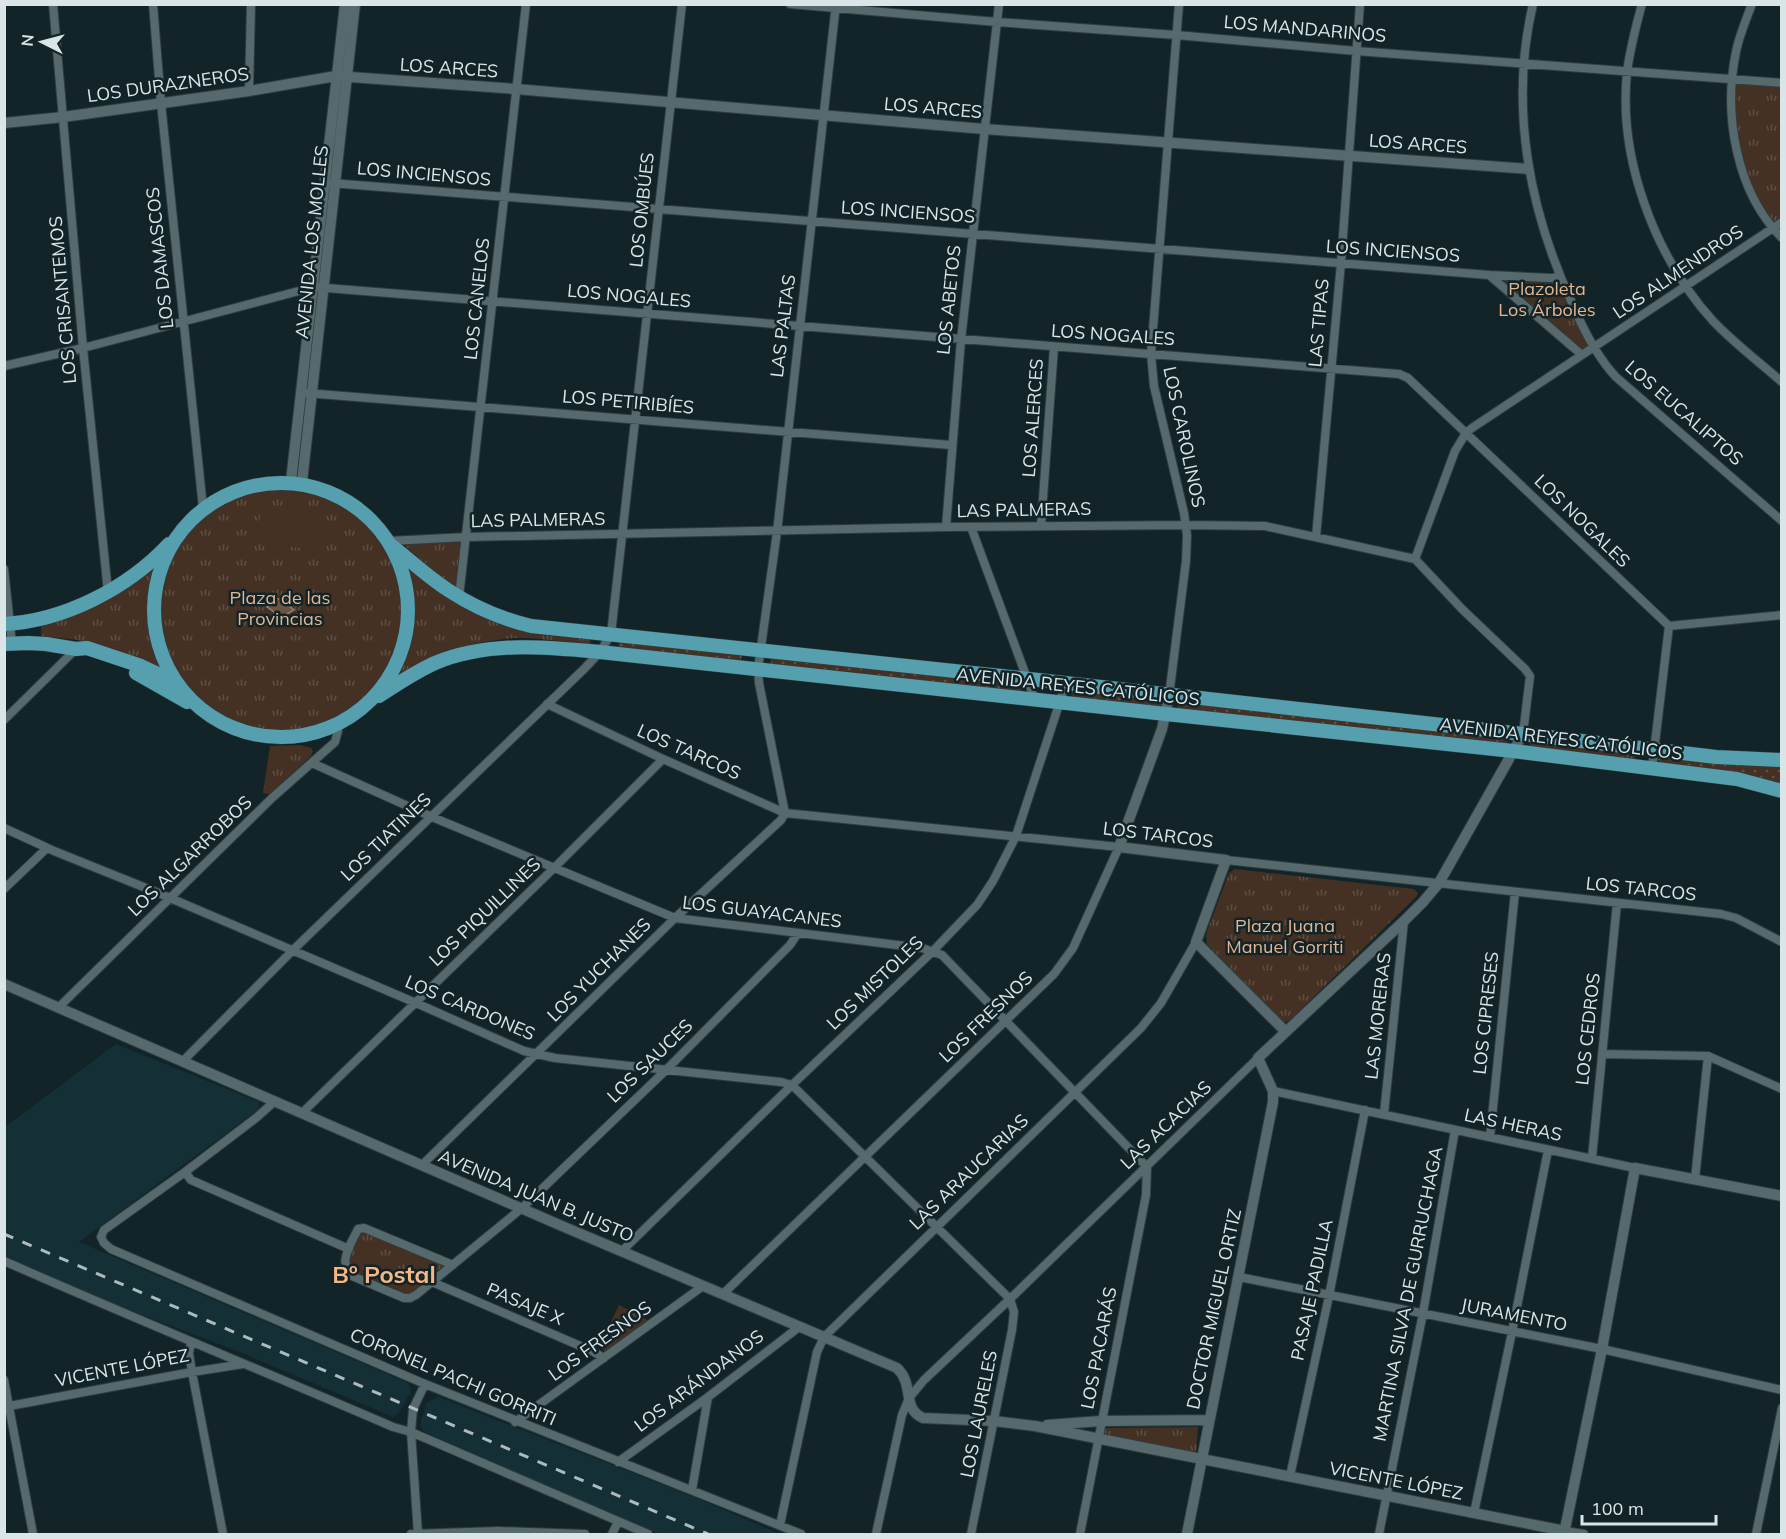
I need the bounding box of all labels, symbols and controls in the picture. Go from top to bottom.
street label: LOS MANDARINOS [1223,10,1387,47]
north arrow [12,12,72,72]
text: N [17,33,38,47]
street label: LOS ARCES [399,53,499,82]
street label: LOS DURAZNEROS [86,62,250,107]
street label: LOS ARCES [883,92,983,123]
street label: LOS ARCES [1368,129,1468,158]
street label: AVENIDA LOS MOLLES [290,144,333,340]
street label: LOS OMBÚES [624,151,659,268]
street label: LOS INCIENSOS [356,156,492,191]
street label: LOS DAMASCOS [141,186,178,330]
street label: LOS INCIENSOS [840,195,976,228]
street label: LOS CRISANTEMOS [44,215,81,385]
street label: LOS ALMENDROS [1608,219,1747,324]
street label: LOS INCIENSOS [1325,234,1461,267]
street label: LOS CANELOS [459,237,494,361]
street label: LOS ABETOS [931,244,966,356]
street label: LAS PALTAS [765,273,800,379]
park label: Plazoleta Los Árboles [1498,277,1596,321]
street label: LAS TIPAS [1303,278,1334,368]
street label: LOS NOGALES [566,279,692,312]
street label: LOS NOGALES [1050,319,1176,350]
street label: LOS EUCALIPTOS [1621,355,1748,470]
street label: LOS ALERCES [1017,358,1048,478]
street label: LOS CAROLINOS [1158,364,1211,509]
street label: LOS PETIRIBÍES [561,384,695,419]
street label: LOS NOGALES [1530,469,1635,572]
street label: LAS PALMERAS [957,497,1091,522]
street label: LAS PALMERAS [471,507,605,532]
park label: Plaza de las Provincias [230,586,330,630]
street label: AVENIDA REYES CATÓLICOS [955,662,1201,711]
street label: AVENIDA REYES CATÓLICOS [1438,712,1684,765]
street label: LOS TARCOS [634,718,745,785]
street label: LOS TIATINES [336,788,436,886]
street label: LOS ALGARROBOS [123,790,257,921]
street label: LOS TARCOS [1102,816,1215,853]
street label: LOS PIQUILLINES [424,853,545,971]
street label: LOS TARCOS [1585,871,1697,906]
street label: LOS GUAYACANES [681,890,843,933]
street label: LOS YUCHANES [542,913,655,1026]
park label: Plaza Juana Manuel Gorriti [1226,914,1344,958]
street label: LOS MISTOLES [822,931,928,1034]
street label: LOS CIPRESES [1468,950,1503,1075]
street label: LAS MORERAS [1359,951,1396,1081]
street label: LOS FRESNOS [934,966,1037,1067]
street label: LOS CARDONES [402,970,539,1045]
street label: LOS CEDROS [1570,972,1605,1086]
street label: LOS SAUCES [602,1014,697,1107]
street label: LAS ACACIAS [1115,1075,1216,1174]
street label: LAS HERAS [1462,1103,1564,1146]
street label: LAS ARAUCARIAS [904,1109,1033,1234]
street label: AVENIDA JUAN B. JUSTO [435,1144,637,1247]
street label: MARTINA SILVA DE GURRUCHAGA [1368,1145,1447,1443]
street label: DOCTOR MIGUEL ORTIZ [1181,1206,1246,1411]
street label: PASAJE PADILLA [1285,1217,1338,1363]
district label: Bº Postal [332,1259,436,1289]
street label: PASAJE X [483,1277,567,1330]
street label: LOS PACARÁS [1075,1285,1122,1411]
street label: JURAMENTO [1459,1293,1569,1336]
street label: LOS FRESNOS [544,1296,656,1386]
street label: CORONEL PACHI GORRITI [347,1323,560,1430]
street label: LOS ARÁNDANOS [629,1324,768,1437]
street label: VICENTE LÓPEZ [53,1343,191,1392]
street label: LOS LAURELES [955,1348,1002,1479]
street label: VICENTE LÓPEZ [1327,1456,1465,1505]
scale bar [1582,1488,1716,1526]
text: 100 m [1591,1497,1644,1520]

